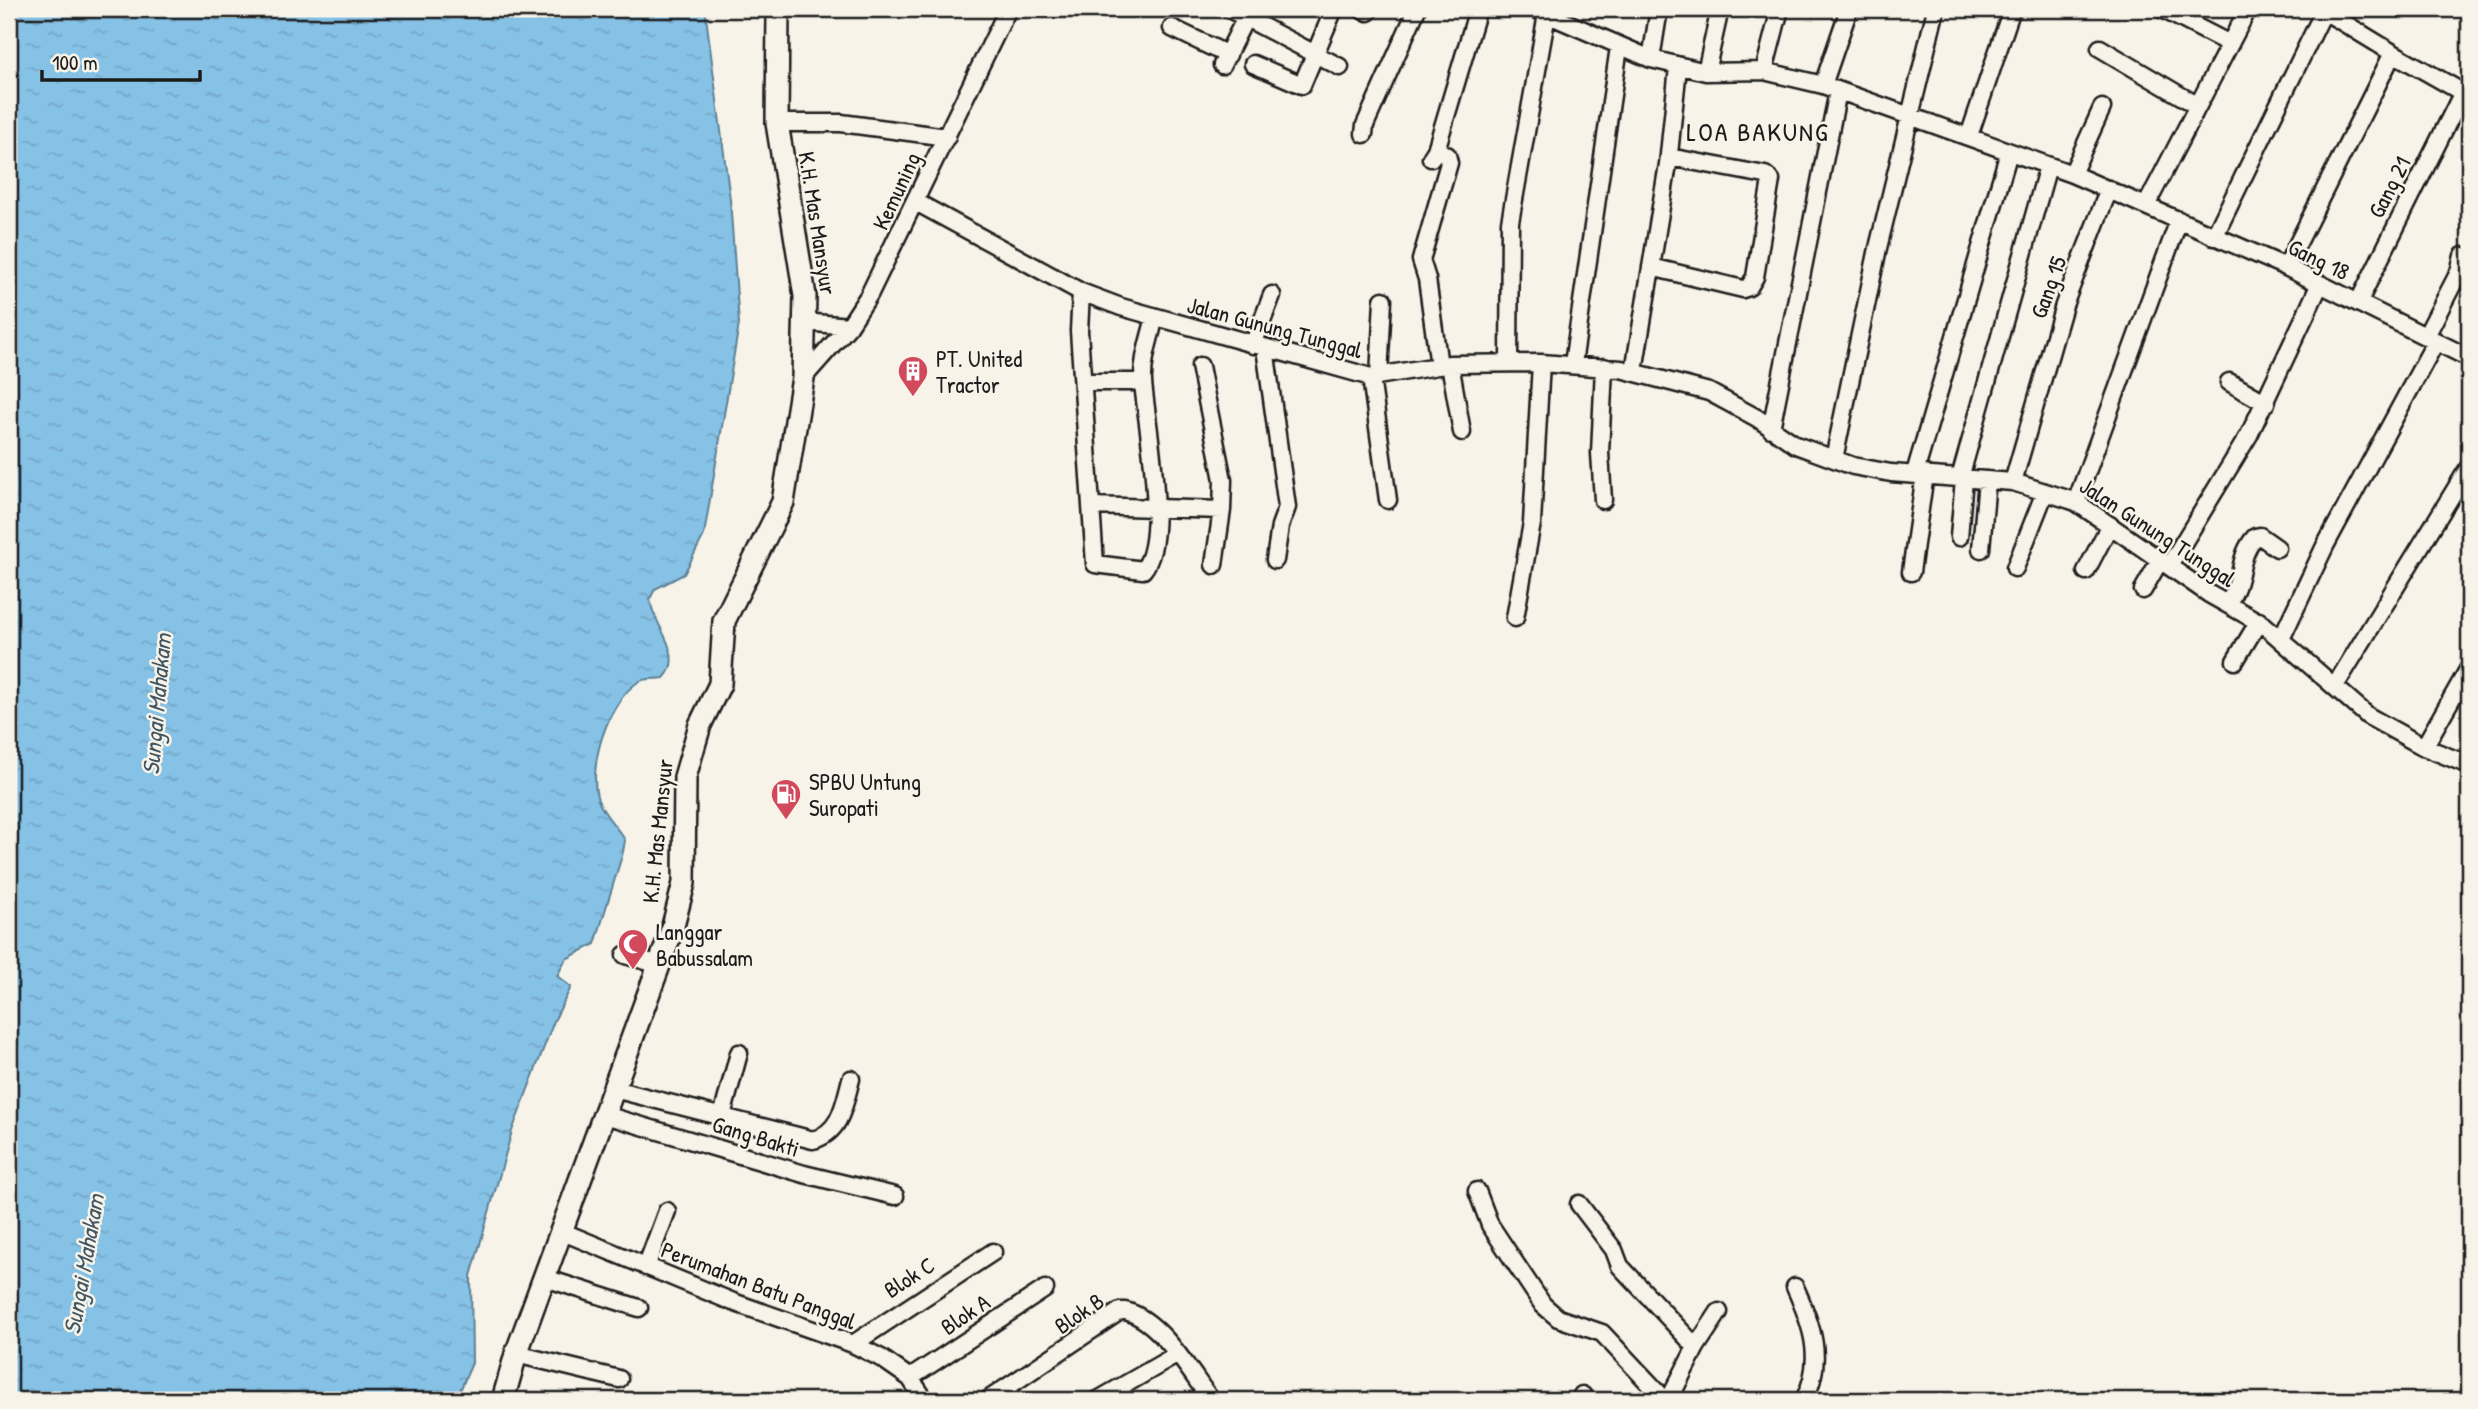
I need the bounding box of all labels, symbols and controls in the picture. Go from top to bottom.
scale bar [42,38,200,82]
text: 100 m [52,48,98,77]
district label: LOA BAKUNG [1687,114,1829,149]
street label: Kemuning [865,147,927,235]
street label: K.H. Mas Mansyur [791,149,845,297]
street label: Gang 21 [2360,151,2418,223]
street label: Gang 18 [2283,231,2355,287]
street label: Gang 15 [2022,251,2074,322]
street label: Jalan Gunung Tunggal [1184,289,1367,366]
place label: PT. United Tractor [936,343,1022,400]
building icon: PT. United Tractor [896,354,930,398]
street label: Jalan Gunung Tunggal [2074,470,2243,595]
water label: Sungai Mahakam [134,632,179,776]
street label: K.H. Mas Mansyur [634,757,680,904]
place label: SPBU Untung Suropati [809,766,921,823]
fuel station icon: SPBU Untung Suropati [769,777,803,821]
place label: Langgar Babussalam [656,916,753,973]
mosque icon: Langgar Babussalam [616,927,650,971]
street label: Gang Bakti [709,1108,803,1164]
water label: Sungai Mahakam [55,1191,112,1337]
street label: Perumahan Batu Panggal [657,1234,862,1337]
street label: Blok C [878,1249,940,1305]
street label: Blok B [1048,1285,1110,1341]
street label: Blok A [934,1286,996,1342]

